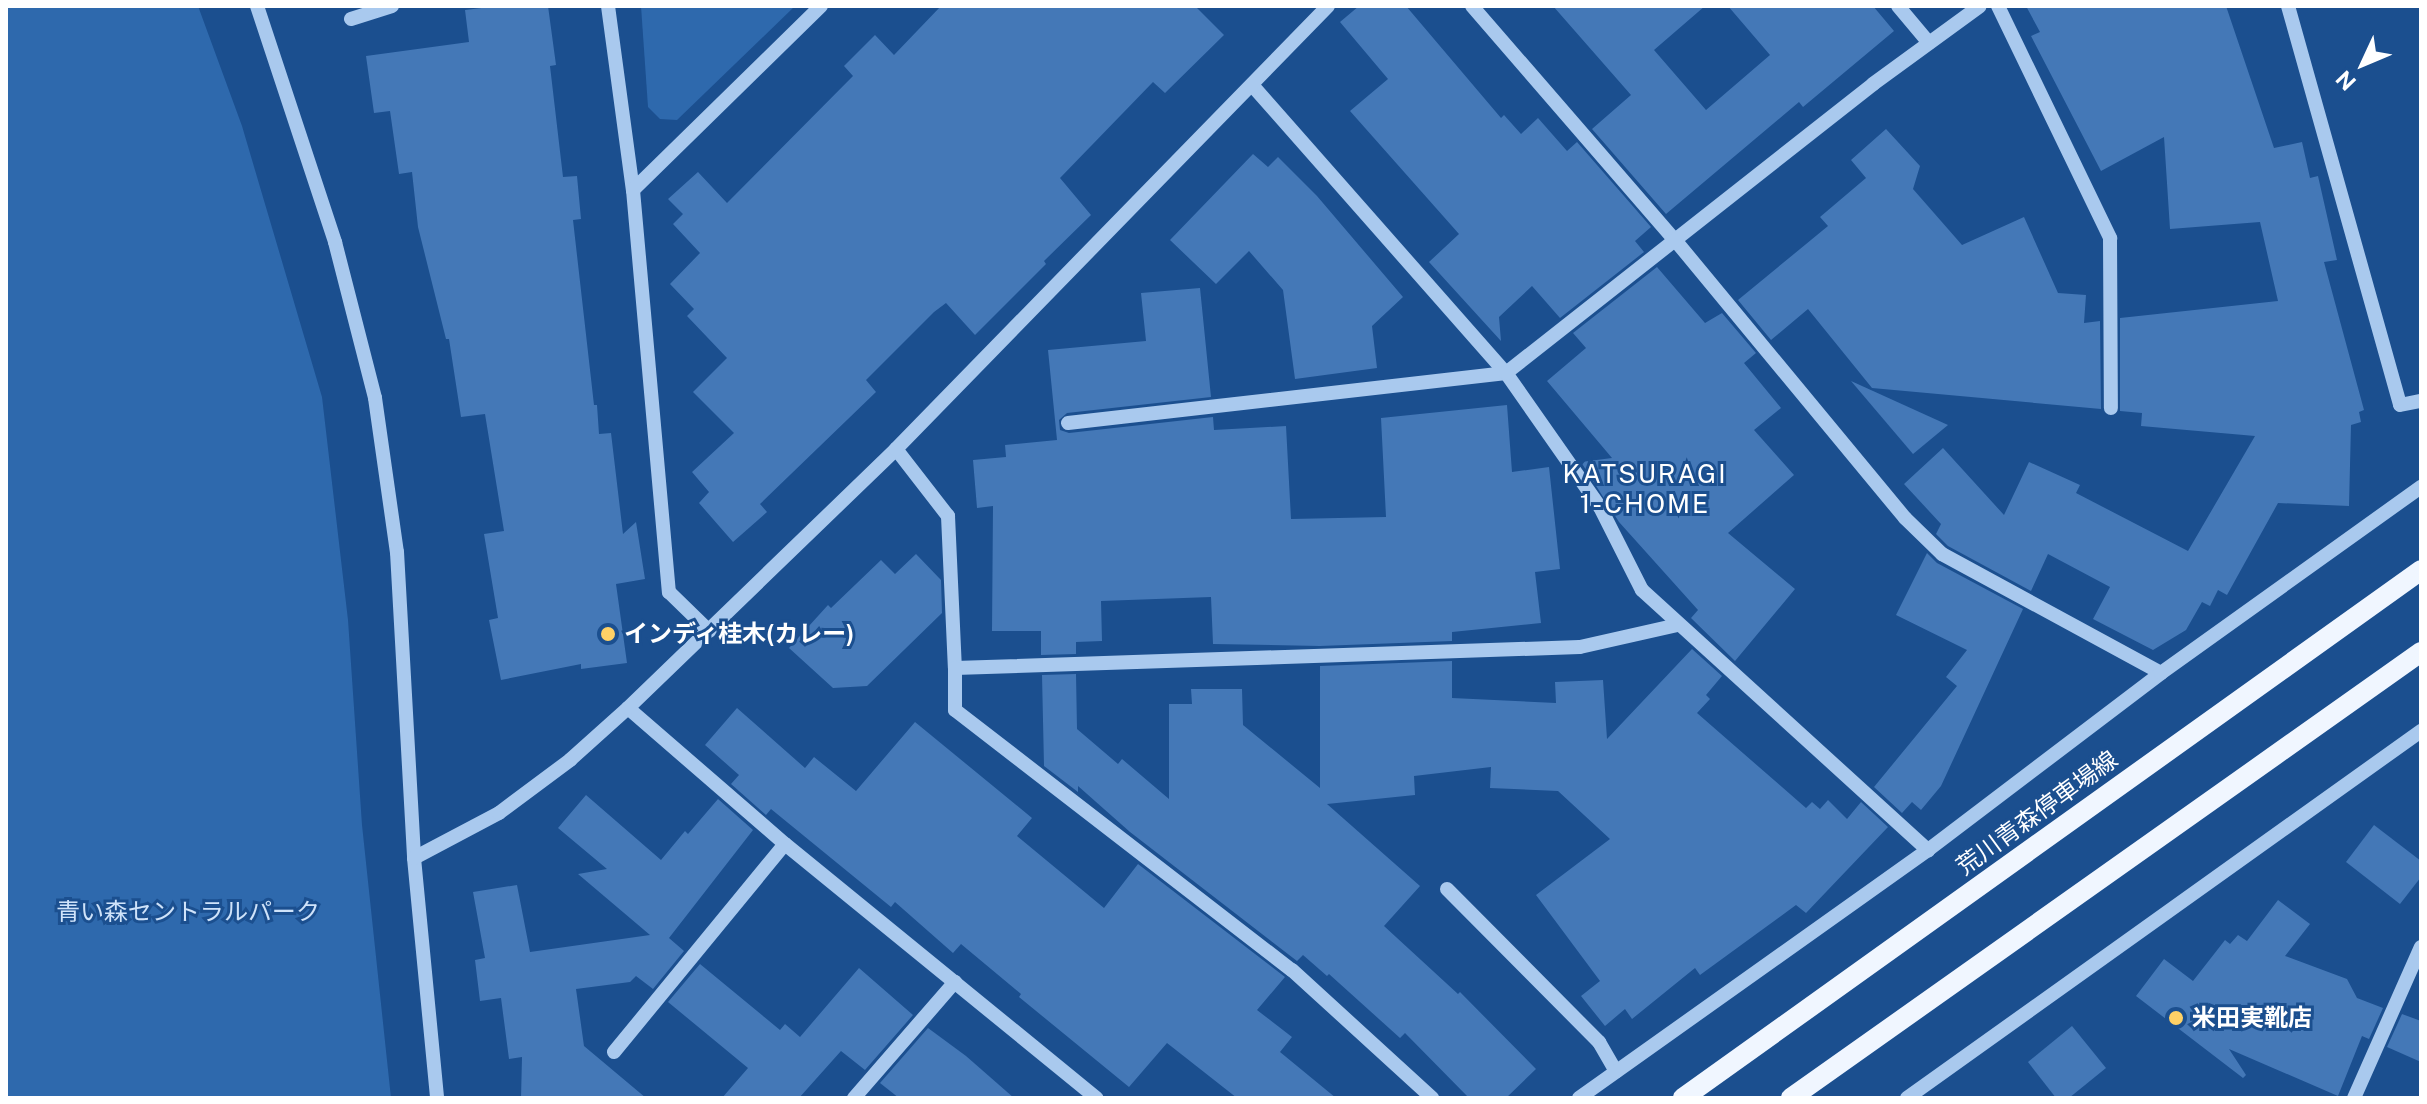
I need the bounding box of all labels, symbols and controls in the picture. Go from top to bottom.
north arrow [2323,24,2403,104]
text: N [2330,65,2361,96]
district label: KATSURAGI 1-CHOME [1563,458,1727,520]
place label: インディ桂木(カレー) [624,620,856,648]
marker: インディ桂木(カレー) [599,625,617,643]
street label: 荒川青森停車場線 [1951,745,2123,881]
park label: 青い森セントラルパーク [56,898,320,926]
place label: 米田実靴店 [2192,1004,2312,1032]
marker: 米田実靴店 [2167,1009,2185,1027]

